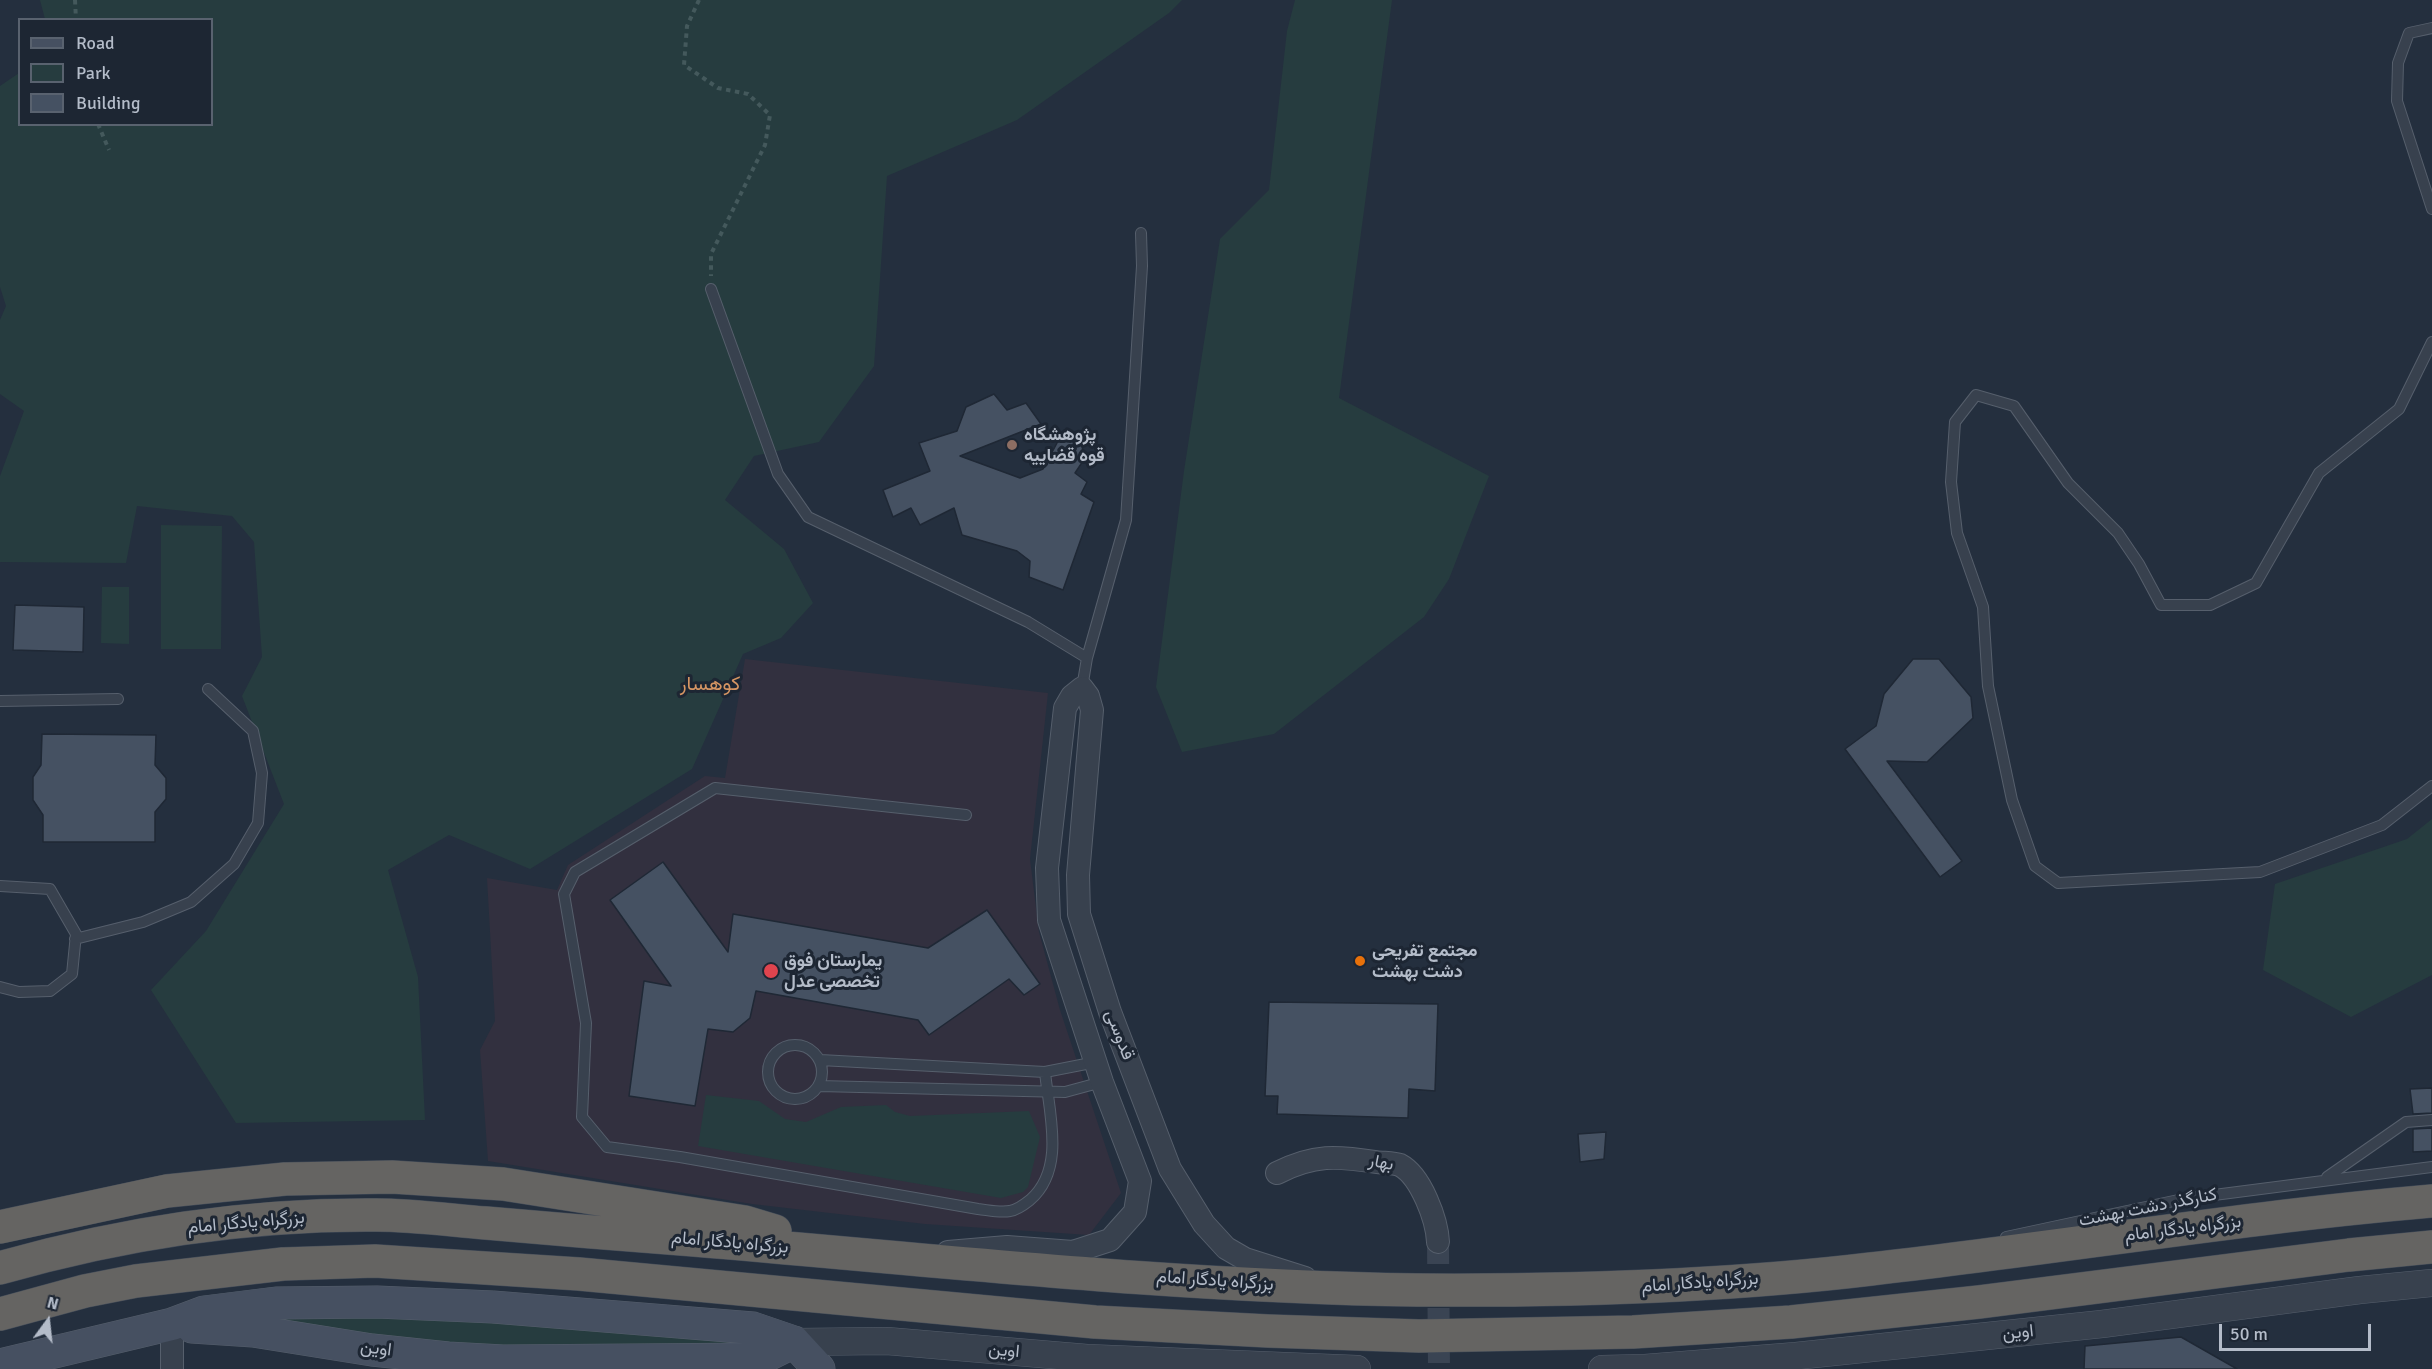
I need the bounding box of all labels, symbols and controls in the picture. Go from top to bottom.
legend [18,18,213,126]
text: Road [76,32,115,54]
text: Park [76,62,111,84]
text: Building [76,92,140,114]
place label: پژوهشگاه قوه قضاییه [1024,424,1105,466]
marker: پژوهشگاه قوه قضاییه [1005,438,1019,452]
district label: کوهسار [680,673,740,697]
place label: مجتمع تفریحی دشت بهشت [1372,940,1477,982]
place label: یمارستان فوق تخصصی عدل [784,950,882,992]
marker: مجتمع تفریحی دشت بهشت [1353,954,1367,968]
marker: یمارستان فوق تخصصی عدل [762,962,780,980]
street label: قدوسی [1100,1007,1138,1063]
street label: بهار [1367,1150,1395,1176]
street label: کنارگذر دشت بهشت [2077,1184,2219,1232]
street label: بزرگراه یادگار امام [187,1207,305,1239]
street label: بزرگراه یادگار امام [2123,1211,2243,1247]
street label: بزرگراه یادگار امام [671,1227,789,1259]
street label: بزرگراه یادگار امام [1156,1266,1274,1296]
street label: بزرگراه یادگار امام [1641,1268,1759,1298]
north arrow [18,1291,78,1351]
text: N [45,1293,61,1315]
scale bar [2222,1312,2374,1350]
street label: اوین [2001,1321,2035,1345]
text: 50 m [2230,1323,2268,1345]
street label: اوین [359,1336,393,1362]
street label: اوین [987,1339,1021,1363]

